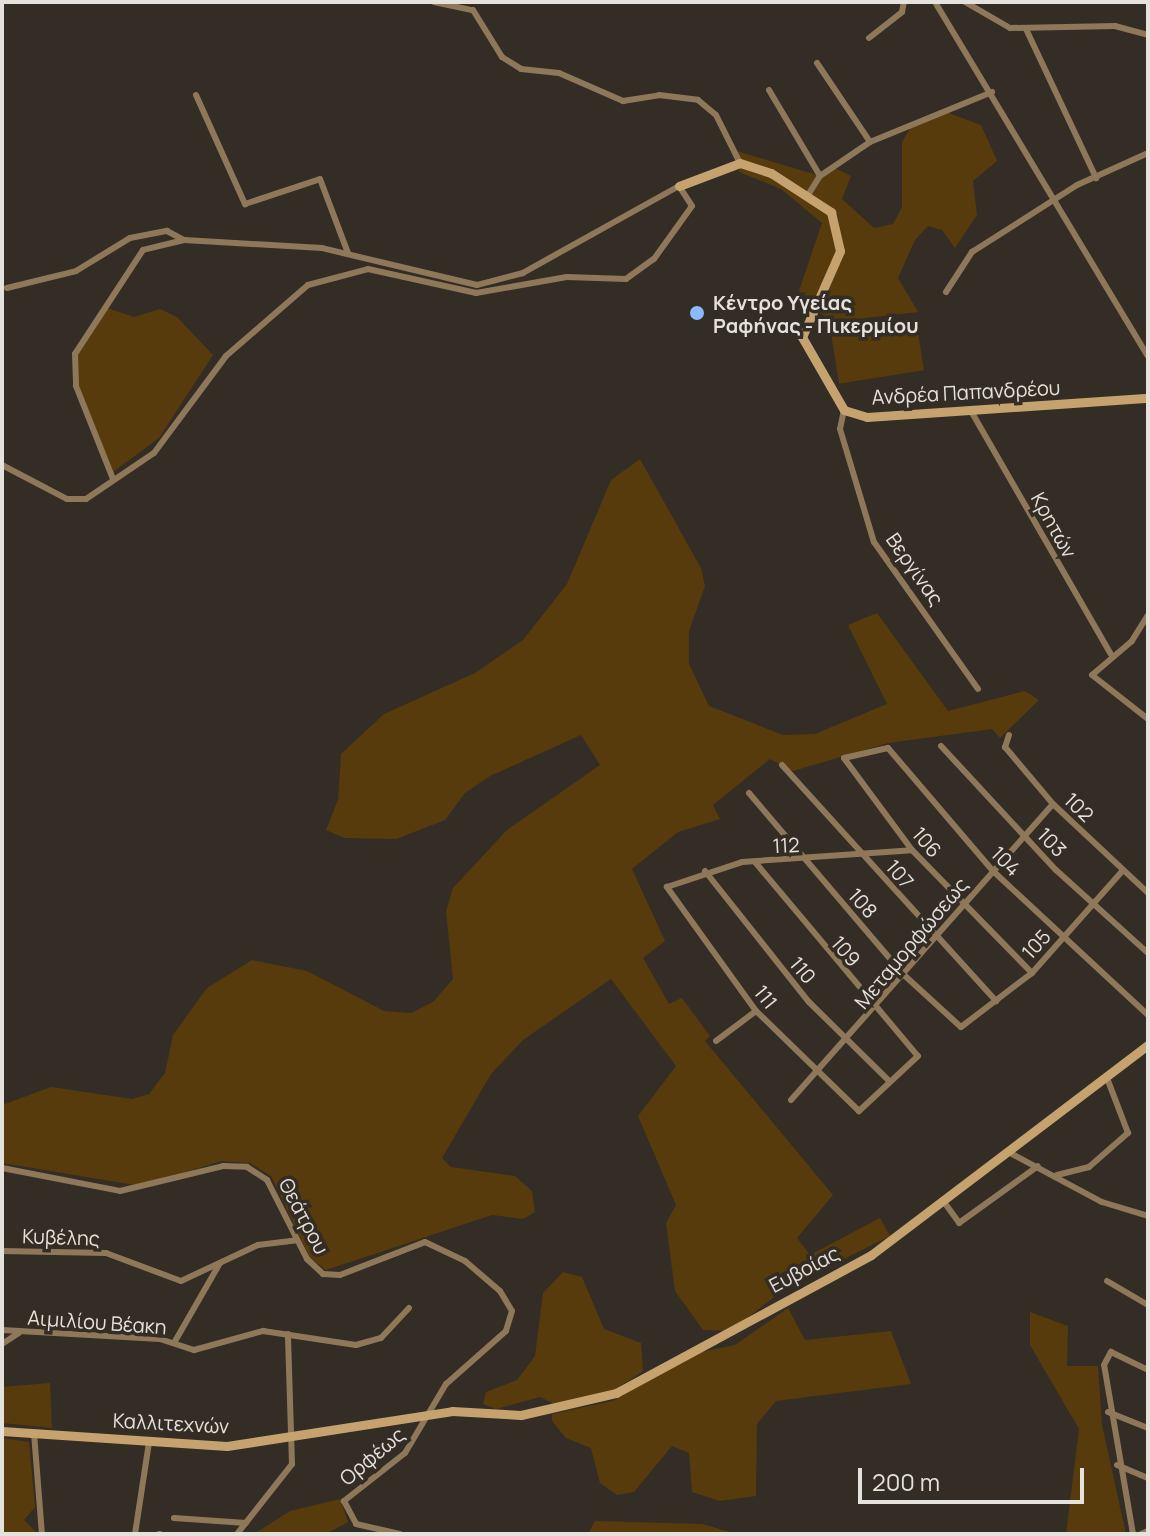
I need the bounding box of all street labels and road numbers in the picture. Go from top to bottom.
street label: Ανδρέα Παπανδρέου [871,375,1061,409]
street label: Κρητών [1026,488,1082,562]
street label: Βεργίνας [881,528,949,610]
street label: 102 [1059,787,1099,827]
street label: 106 [907,822,947,862]
street label: 103 [1033,822,1071,862]
street label: 112 [772,832,800,858]
street label: 104 [986,841,1026,881]
street label: 107 [881,855,919,893]
street label: Μεταμορφώσεως [849,873,973,1013]
street label: 108 [844,883,882,923]
street label: 105 [1016,924,1056,964]
street label: 109 [826,931,866,971]
street label: 110 [785,952,821,988]
street label: 111 [749,980,783,1014]
street label: Θεάτρου [274,1174,334,1258]
street label: Κυβέλης [22,1224,100,1250]
street label: Ευβοίας [765,1241,843,1297]
street label: Αιμιλίου Βέακη [27,1305,167,1339]
street label: Καλλιτεχνών [112,1408,230,1438]
street label: Ορφέως [335,1422,409,1490]

